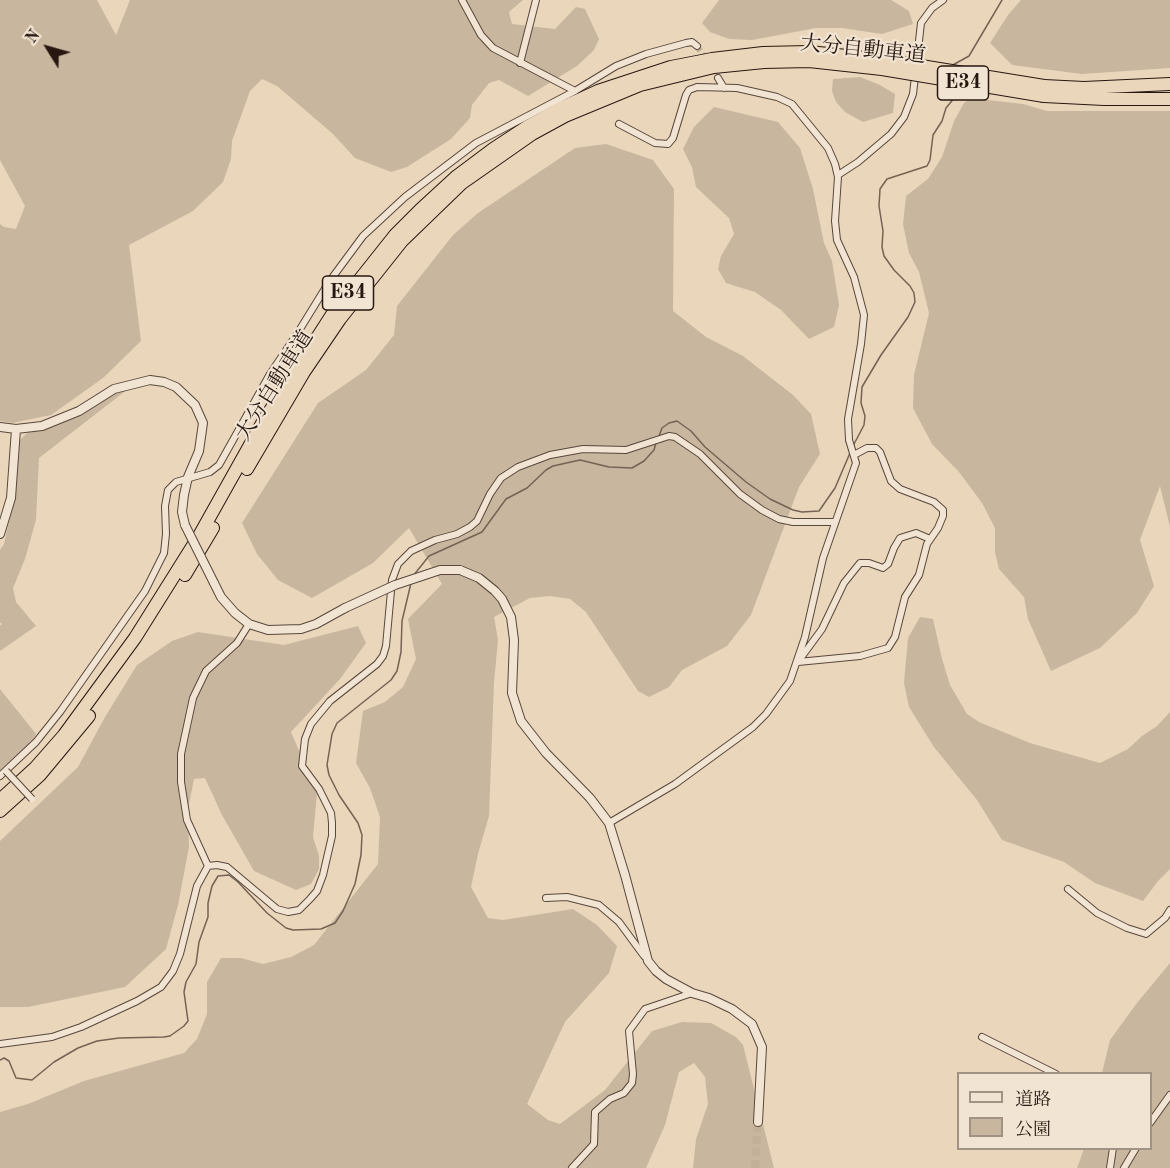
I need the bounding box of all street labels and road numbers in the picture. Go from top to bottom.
street label: 大分自動車道 [799,31,927,69]
road number: E34 [938,66,988,100]
road number: E34 [322,276,374,310]
street label: 大分自動車道 [231,326,319,446]

